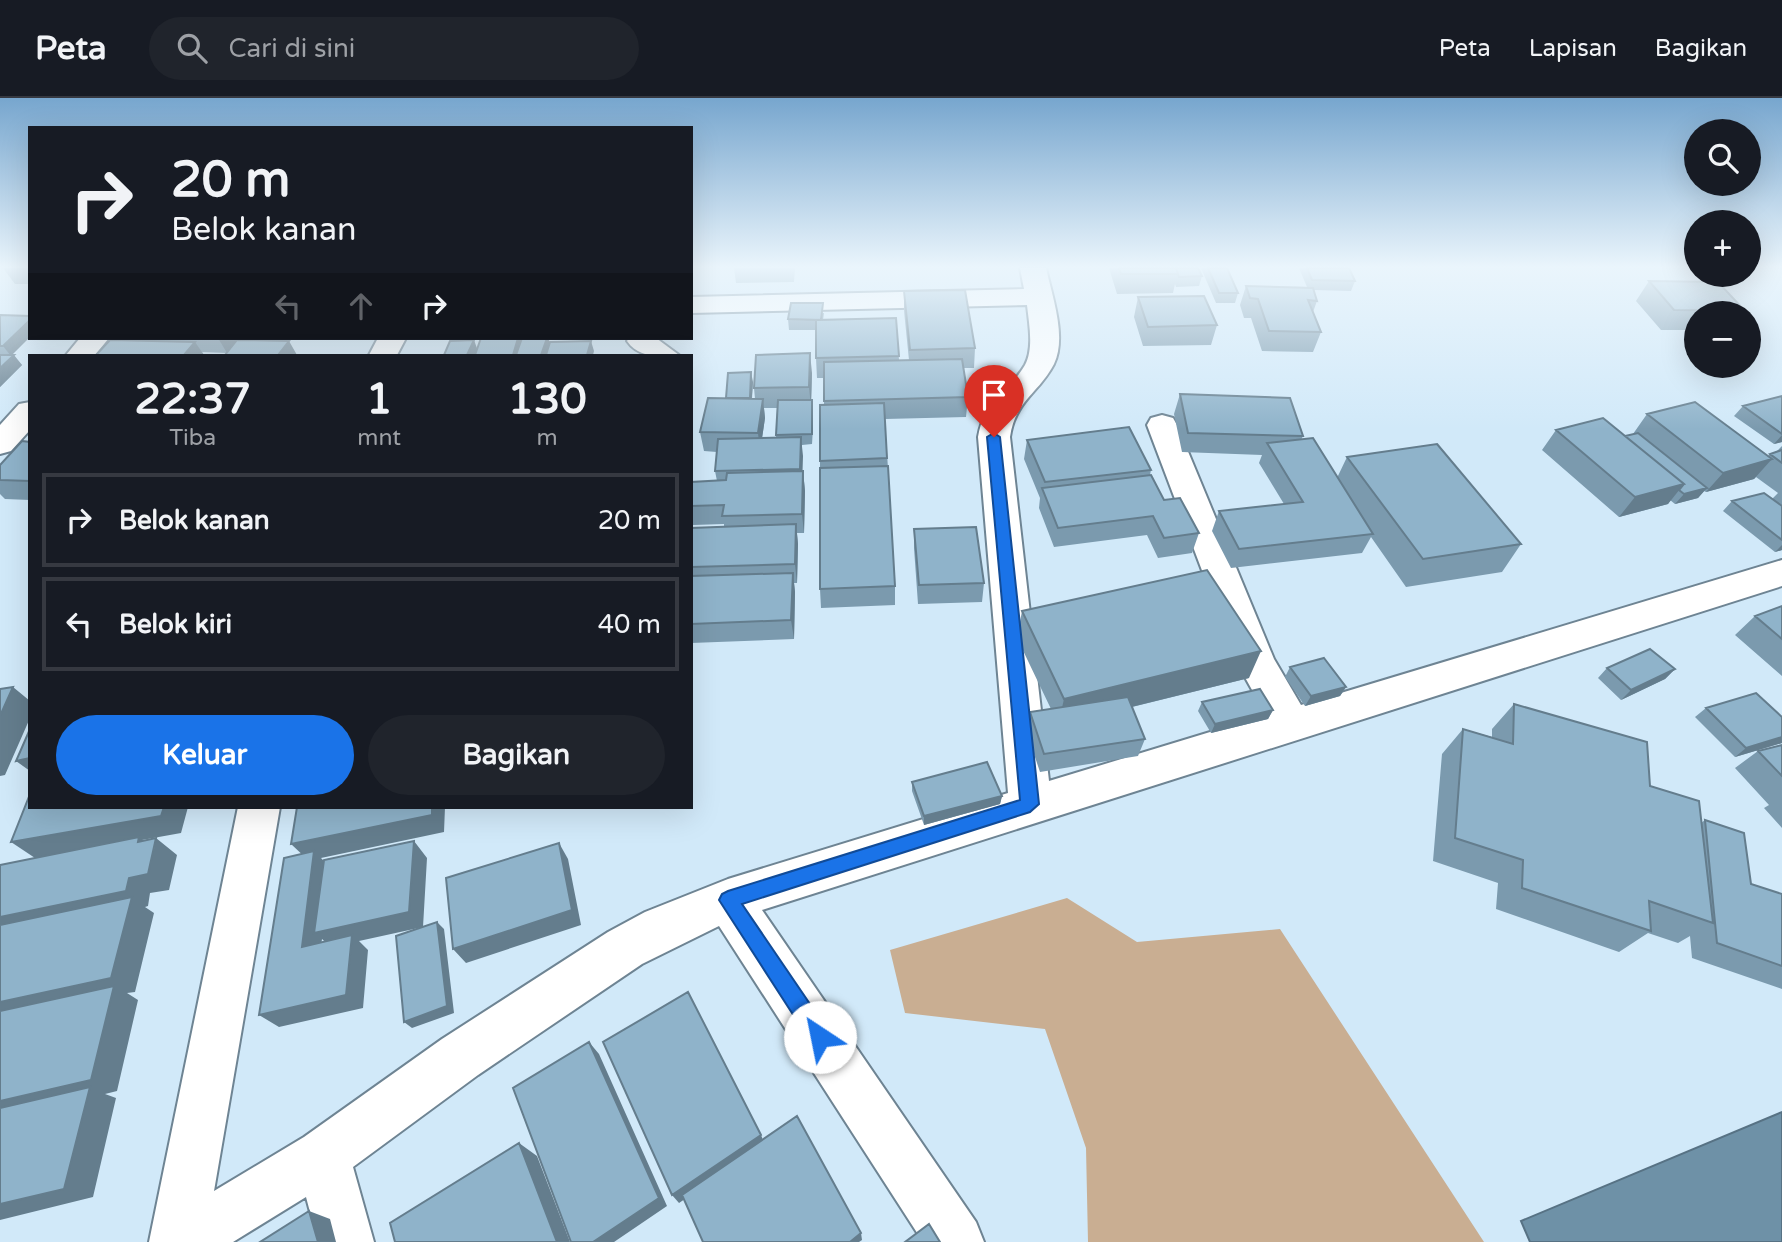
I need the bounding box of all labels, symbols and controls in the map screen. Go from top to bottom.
search box [149,17,639,80]
text: Peta [35,29,107,68]
icon: search [173,29,211,67]
text: Cari di sini [229,33,355,64]
text: Peta [1439,34,1491,63]
text: Lapisan [1529,34,1617,63]
text: Bagikan [1655,34,1747,63]
map controls [1684,119,1761,378]
button: search [1684,119,1761,196]
text: 20 m [171,151,290,210]
icon: right [56,154,147,245]
button: + [1684,210,1761,287]
text: Belok kanan [171,211,356,249]
icon: left [269,287,307,325]
icon: ahead [342,287,380,325]
icon: right [415,287,453,325]
button: − [1684,301,1761,378]
pin [964,365,1024,437]
text: 22:37 [134,374,251,425]
text: 1 [366,374,392,425]
text: 130 [507,374,587,425]
icon: arrive [975,376,1013,414]
text: Tiba [169,424,216,452]
text: mnt [357,424,401,452]
text: m [536,424,558,452]
icon: right [60,501,98,539]
text: Belok kanan [119,505,270,536]
text: 20 m [598,505,661,536]
icon: left [60,605,98,643]
text: Belok kiri [119,609,232,640]
text: 40 m [598,609,661,640]
button: Keluar [56,715,354,795]
button: Bagikan [368,715,665,795]
position arrow [783,1000,857,1074]

